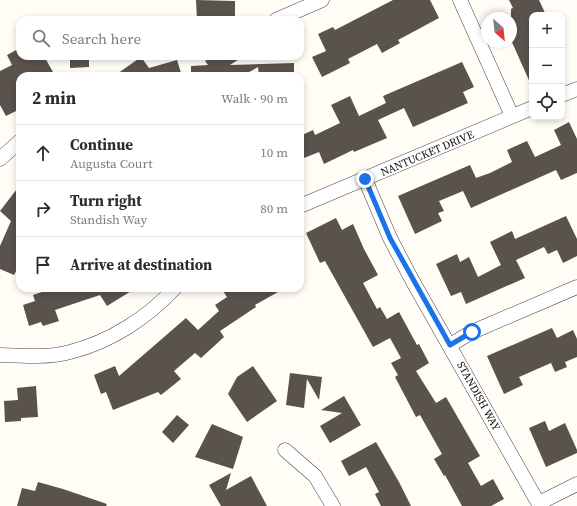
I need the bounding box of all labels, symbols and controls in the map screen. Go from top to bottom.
north arrow [481,12,517,48]
map controls [529,12,565,120]
button: + [529,12,565,48]
search box [16,16,304,60]
icon: search [30,27,52,49]
text: Search here [62,28,141,49]
button: − [529,48,565,84]
button: locate [529,84,565,120]
text: 2 min [32,86,76,110]
text: Walk · 90 m [221,90,288,107]
street label: NANTUCKET DRIVE [378,127,476,180]
text: Continue [70,134,133,155]
icon: ahead [32,142,54,164]
text: 10 m [260,144,288,161]
text: Augusta Court [70,155,152,172]
route end [356,170,374,188]
text: Turn right [70,190,142,211]
icon: right [32,198,54,220]
text: 80 m [260,200,288,217]
text: Standish Way [70,211,147,228]
icon: arrive [32,254,54,276]
text: Arrive at destination [70,254,212,275]
route start [463,323,481,341]
street label: STANDISH WAY [453,359,504,434]

